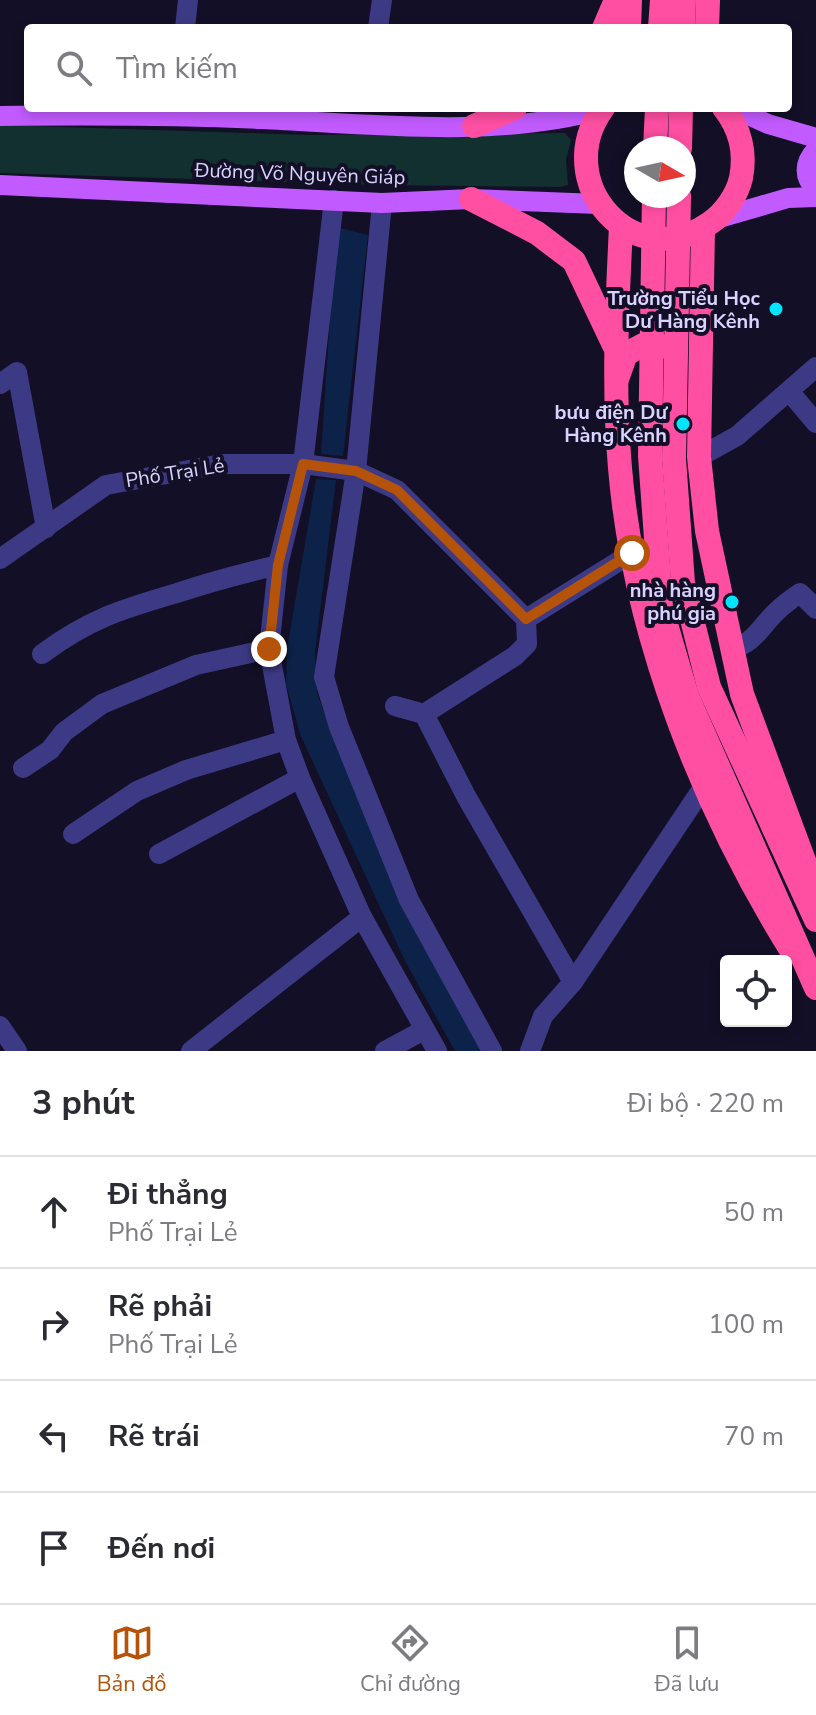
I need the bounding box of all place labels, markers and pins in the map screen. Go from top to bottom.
place label: Trường Tiểu Học Dư Hàng Kênh [607,285,761,335]
marker: Trường Tiểu Học Dư Hàng Kênh [767,300,785,318]
place label: bưu điện Dư Hàng Kênh [555,399,668,449]
marker: bưu điện Dư Hàng Kênh [674,415,692,433]
place label: nhà hàng phú gia [630,577,716,627]
marker: nhà hàng phú gia [723,593,741,611]

